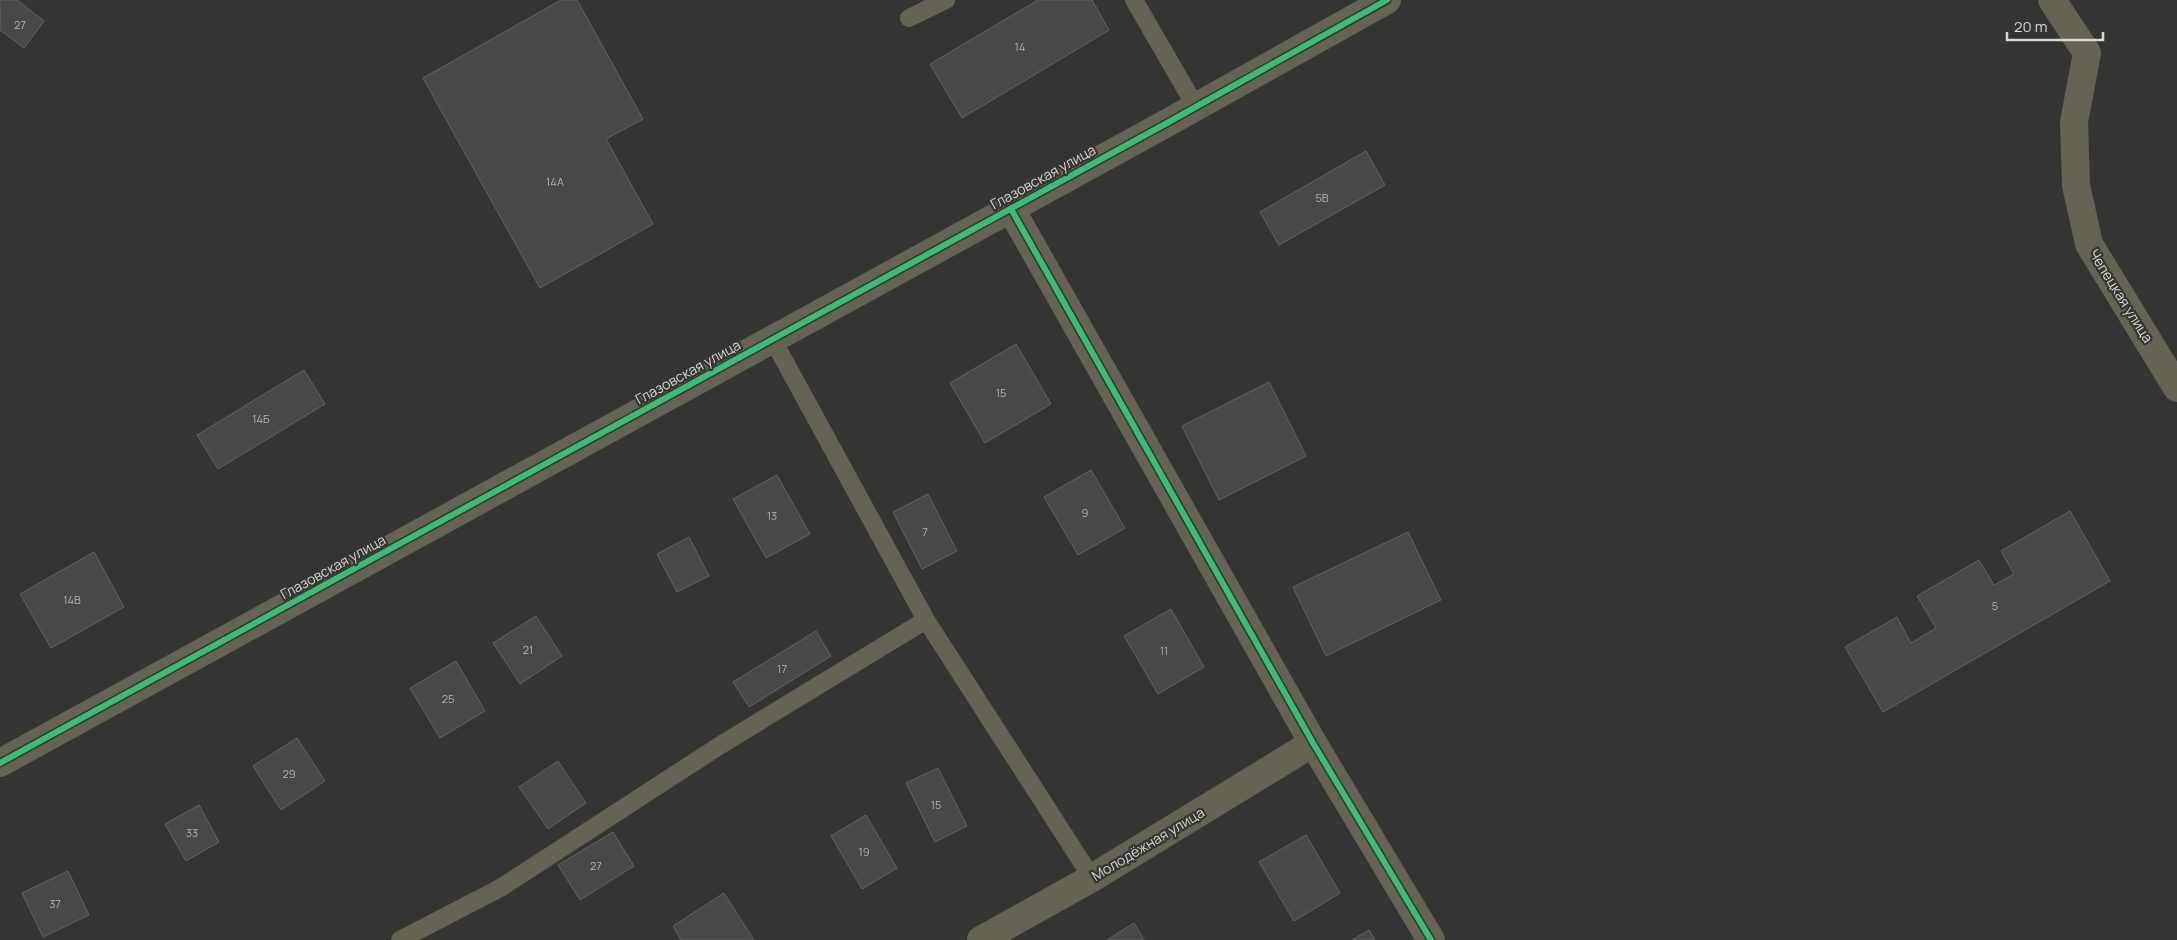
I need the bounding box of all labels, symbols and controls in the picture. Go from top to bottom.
scale bar [2007,10,2103,42]
text: 20 m [2014,16,2047,37]
house number: 27 [14,17,26,32]
house number: 14 [1015,39,1025,54]
street label: Глазовская улица [987,140,1099,213]
house number: 14А [546,174,564,189]
house number: 5В [1315,190,1329,205]
street label: Чепецкая улица [2085,245,2158,346]
street label: Глазовская улица [632,335,744,408]
house number: 15 [996,385,1006,400]
house number: 14Б [252,411,270,426]
house number: 9 [1082,505,1089,520]
house number: 13 [767,508,777,523]
house number: 7 [922,524,928,539]
street label: Глазовская улица [277,530,389,603]
house number: 14В [63,592,81,607]
house number: 5 [1992,598,1998,613]
house number: 21 [523,642,533,657]
house number: 11 [1160,643,1168,658]
house number: 17 [777,661,787,676]
house number: 25 [442,691,454,706]
house number: 29 [282,766,296,781]
house number: 15 [931,797,941,812]
street label: Молодёжная улица [1088,802,1208,885]
house number: 33 [186,825,198,840]
house number: 19 [858,844,870,859]
house number: 27 [590,858,602,873]
house number: 37 [49,896,61,911]

